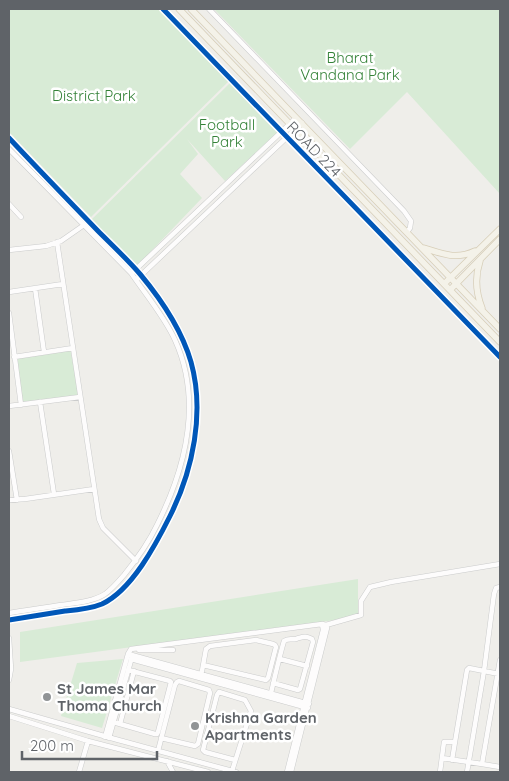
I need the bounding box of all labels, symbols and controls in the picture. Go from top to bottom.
park label: Bharat Vandana Park [300,48,400,84]
park label: District Park [52,86,136,105]
park label: Football Park [199,115,255,151]
street label: ROAD 224 [283,117,345,181]
place label: St James Mar Thoma Church [57,679,162,715]
marker: St James Mar Thoma Church [41,691,53,703]
place label: Krishna Garden Apartments [205,708,317,744]
marker: Krishna Garden Apartments [189,720,201,732]
scale bar [22,728,158,760]
text: 200 m [30,736,74,755]

